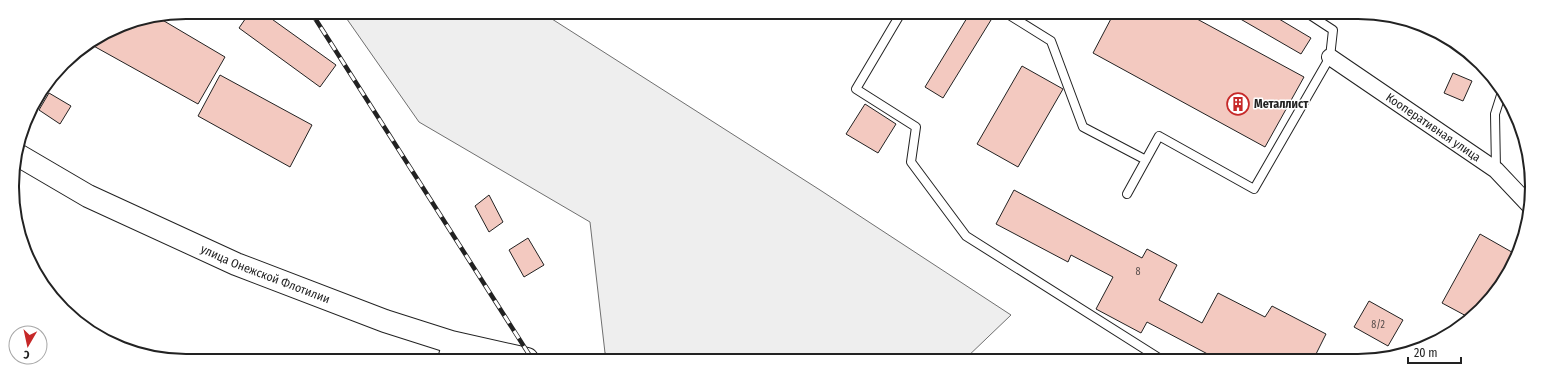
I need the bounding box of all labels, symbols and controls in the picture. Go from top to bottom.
street label: Кооперативная улица [1383,90,1484,165]
building icon: Металлист [1225,91,1251,117]
place label: Металлист [1254,97,1309,111]
street label: улица Онежской Флотилии [199,242,332,306]
house number: 8 [1136,266,1141,278]
house number: 8/2 [1371,319,1385,331]
north arrow [8,325,48,365]
scale bar [1408,339,1461,365]
text: 20 m [1414,346,1438,360]
text: С [22,347,30,361]

